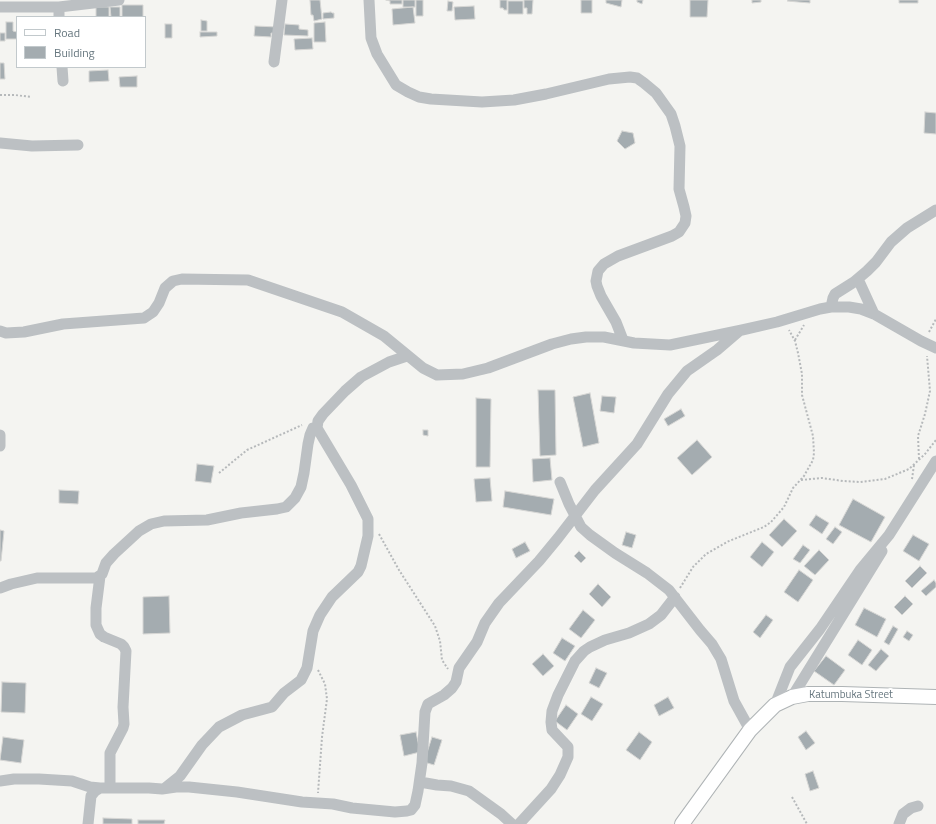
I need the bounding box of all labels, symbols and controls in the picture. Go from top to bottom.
legend [16,16,146,68]
text: Road [54,23,80,42]
text: Building [54,43,95,62]
street label: Katumbuka Street [809,688,893,702]

